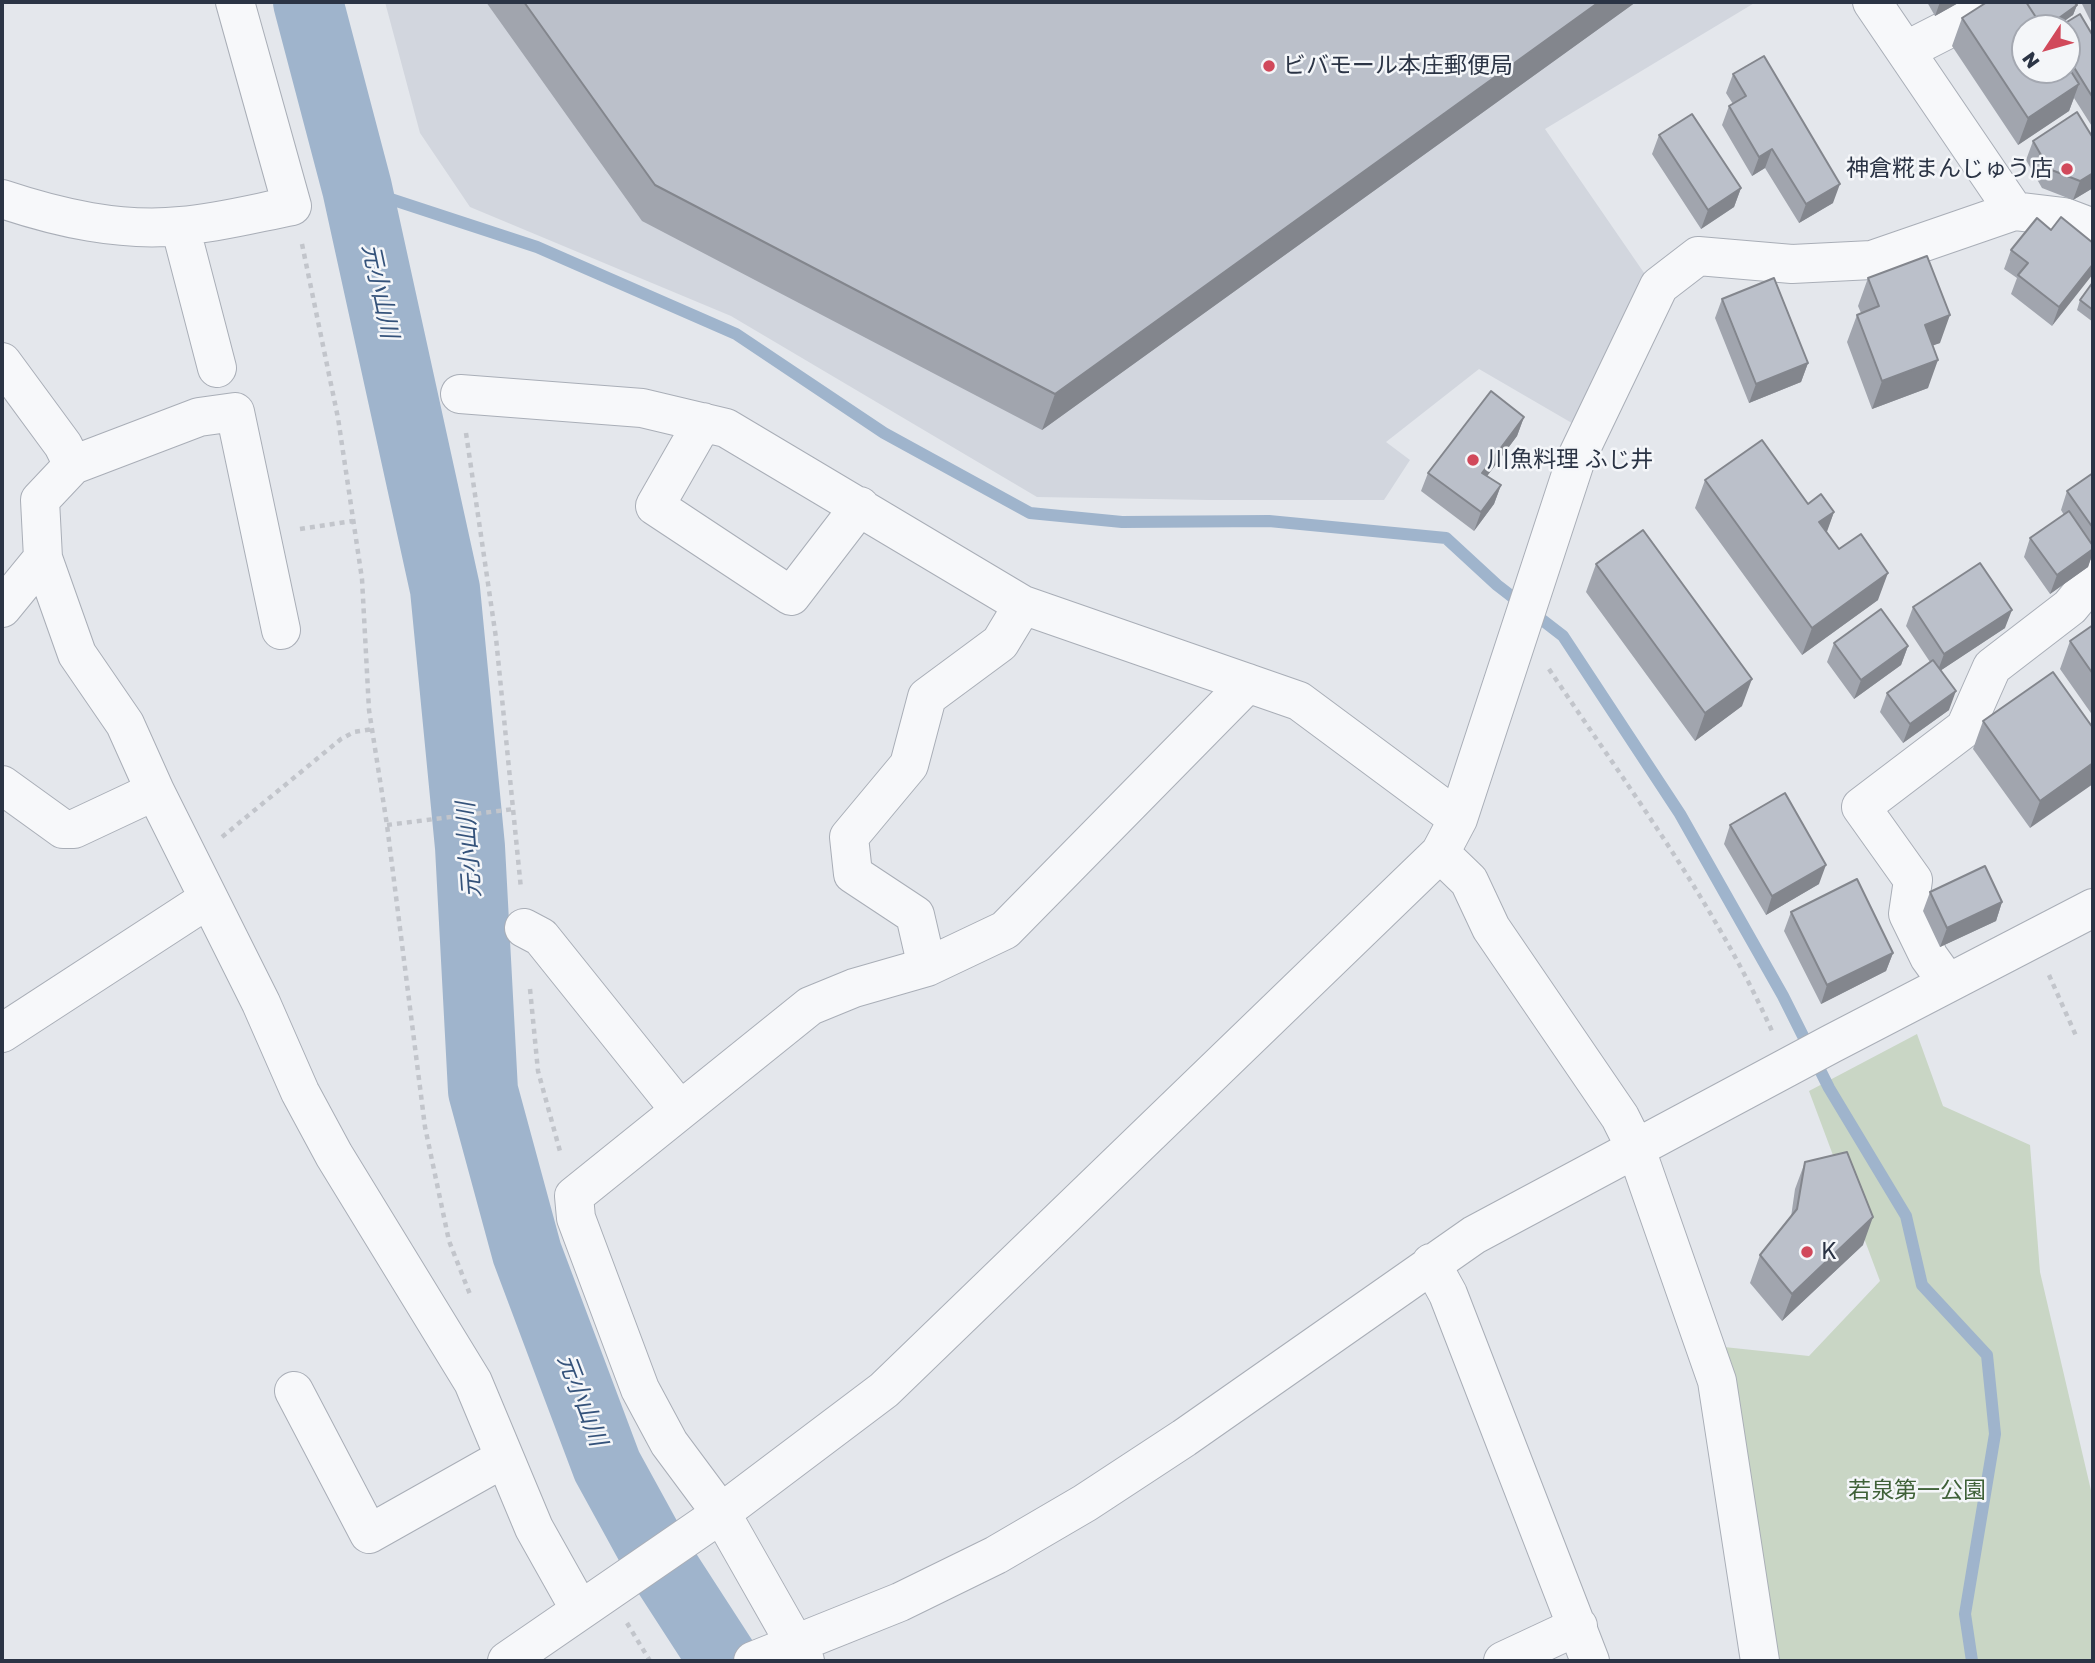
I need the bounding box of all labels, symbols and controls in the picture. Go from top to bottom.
north arrow [2011,14,2081,84]
text: N [2017,48,2044,73]
place label: ビバモール本庄郵便局 [1283,52,1513,80]
marker: ビバモール本庄郵便局 [1261,58,1277,74]
place label: 神倉糀まんじゅう店 [1846,155,2053,183]
marker: 神倉糀まんじゅう店 [2059,161,2075,177]
water label: 元小山川 [356,241,404,341]
place label: 川魚料理 ふじ井 [1487,446,1654,474]
marker: 川魚料理 ふじ井 [1465,452,1481,468]
water label: 元小山川 [451,801,487,899]
place label: K [1821,1238,1837,1266]
marker: K [1799,1244,1815,1260]
water label: 元小山川 [551,1350,613,1450]
park label: 若泉第一公園 [1848,1477,1986,1505]

